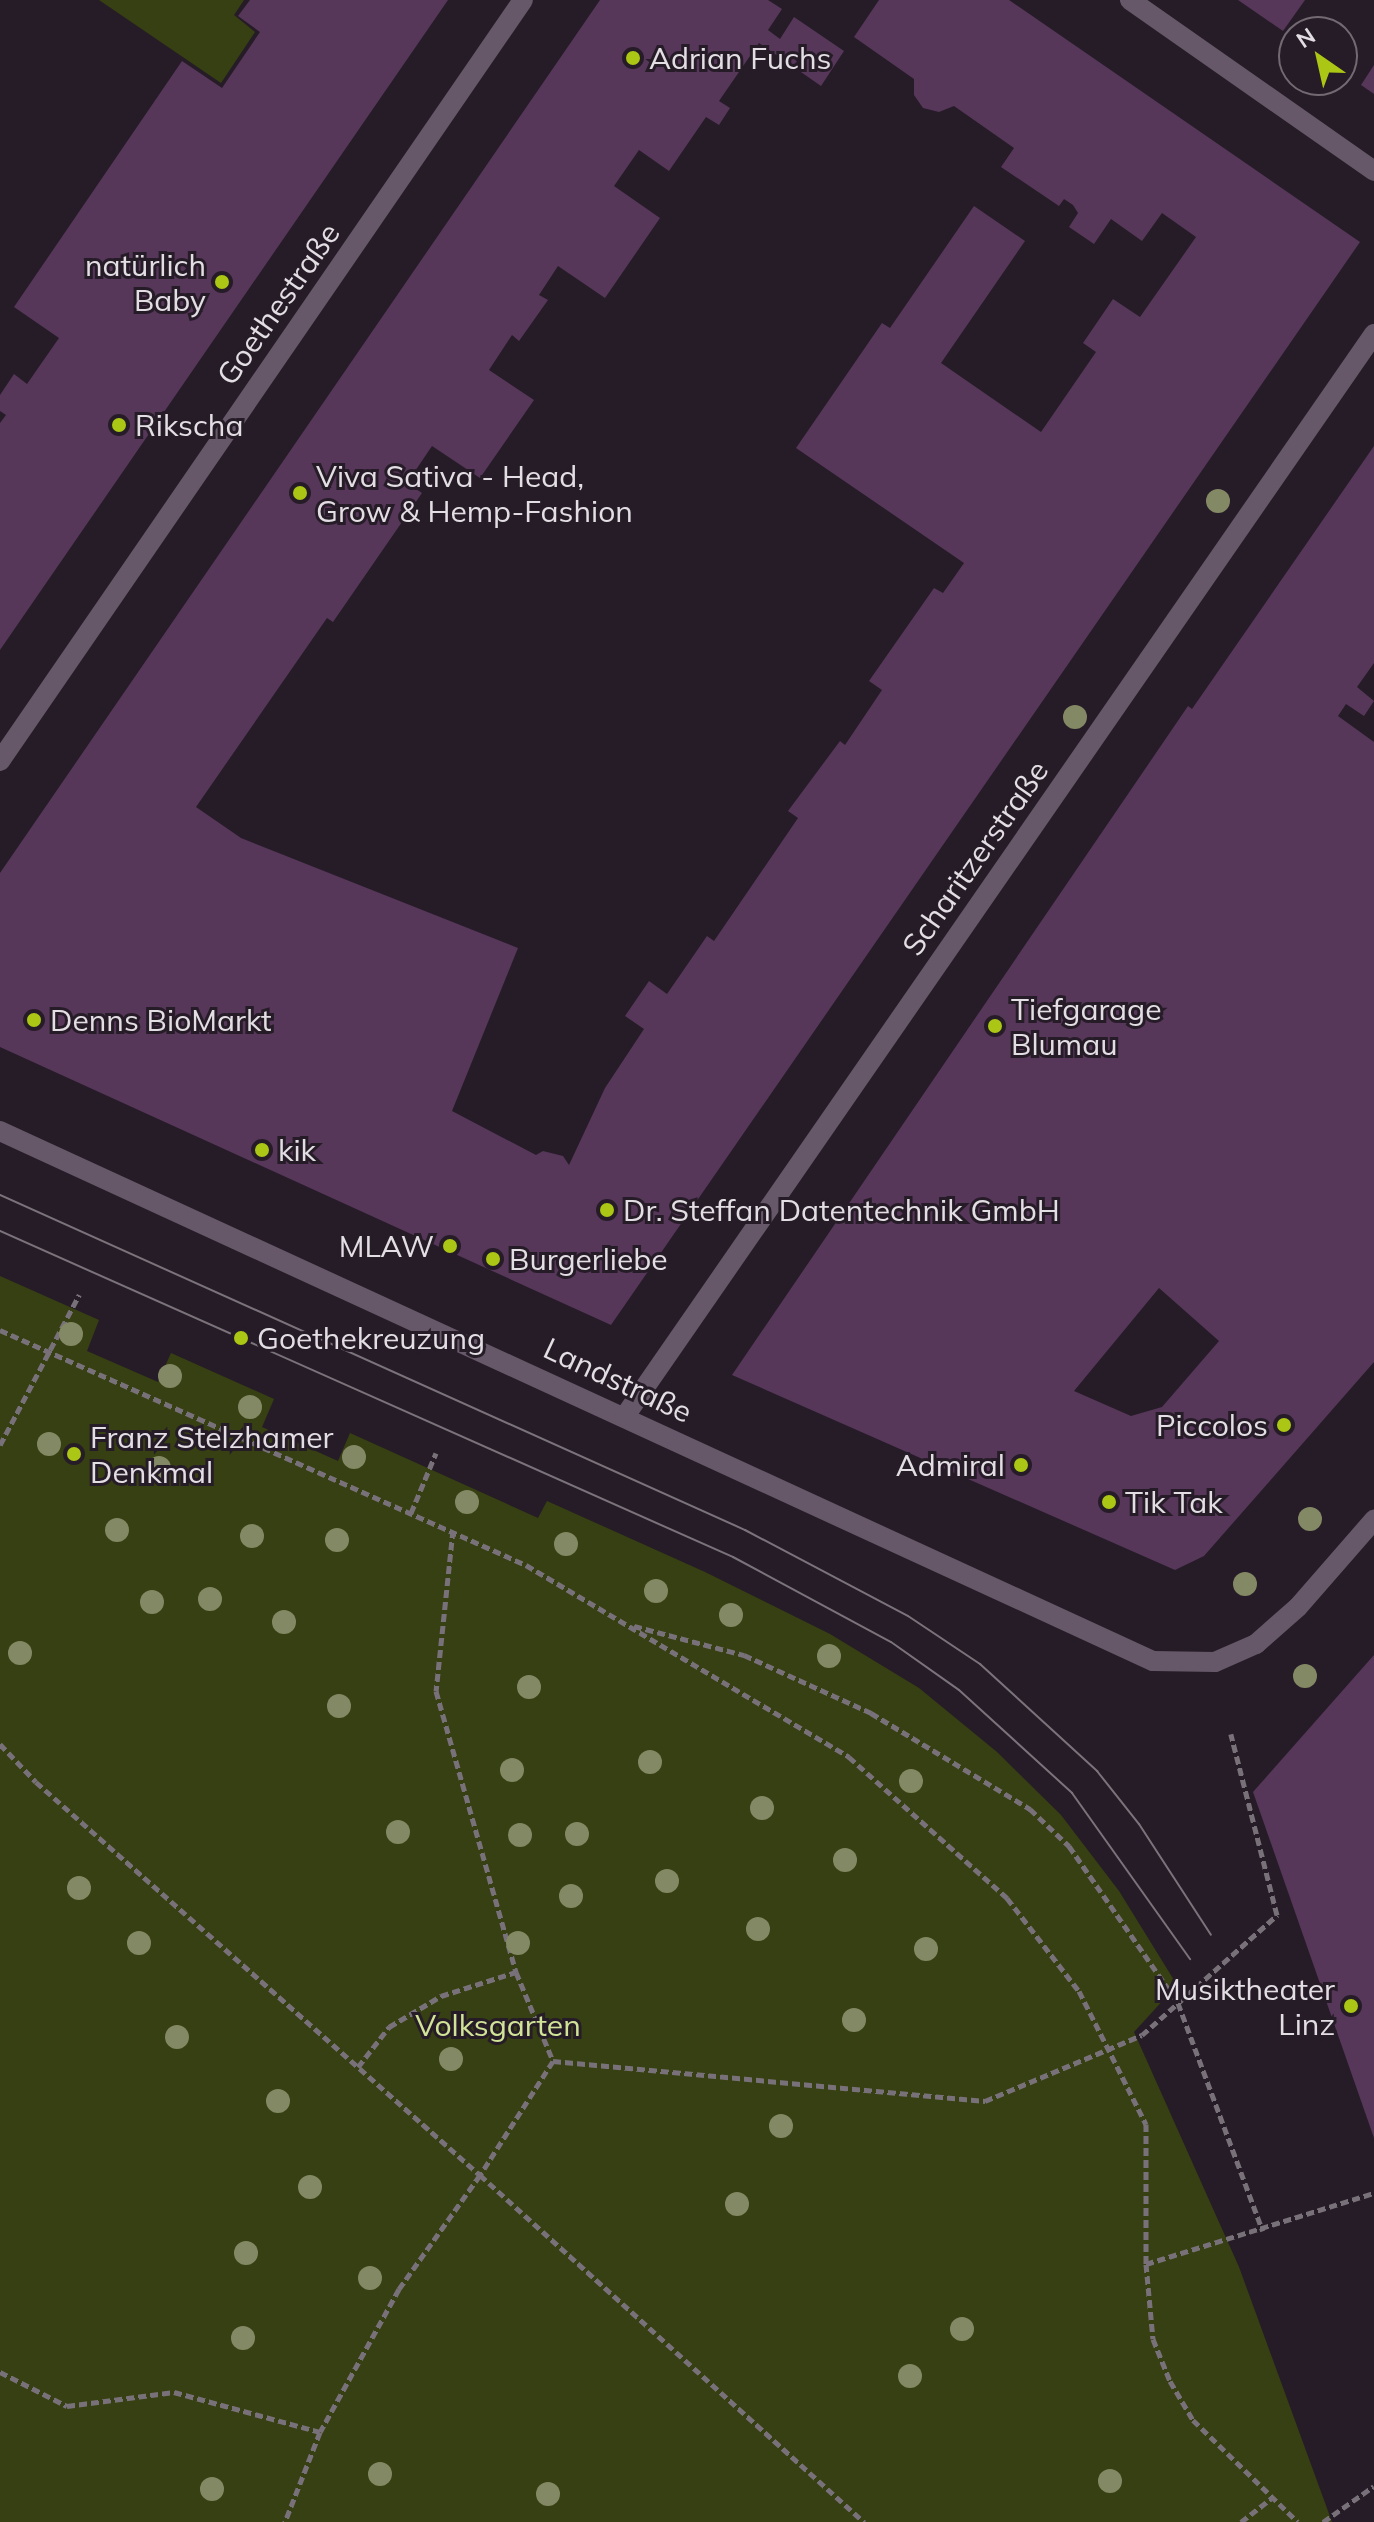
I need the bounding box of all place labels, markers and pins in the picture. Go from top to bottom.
place label: Adrian Fuchs [649,40,831,76]
marker: Adrian Fuchs [624,49,642,67]
place label: natürlich Baby [85,247,206,318]
marker: natürlich Baby [213,273,231,291]
place label: Rikscha [135,407,243,443]
marker: Rikscha [110,416,128,434]
place label: Viva Sativa - Head, Grow & Hemp-Fashion [316,458,633,528]
marker: Viva Sativa - Head, Grow & Hemp-Fashion [291,484,309,502]
place label: Tiefgarage Blumau [1011,991,1162,1062]
place label: Denns BioMarkt [50,1002,271,1038]
marker: Denns BioMarkt [25,1011,43,1029]
marker: Tiefgarage Blumau [986,1017,1004,1035]
place label: kik [278,1132,316,1168]
marker: kik [253,1141,271,1159]
place label: Dr. Steffan Datentechnik GmbH [623,1192,1060,1228]
marker: Dr. Steffan Datentechnik GmbH [598,1201,616,1219]
place label: MLAW [339,1228,434,1264]
marker: MLAW [441,1237,459,1255]
place label: Burgerliebe [509,1241,668,1277]
marker: Burgerliebe [484,1250,502,1268]
place label: Goethekreuzung [257,1320,485,1356]
marker: Goethekreuzung [232,1329,250,1347]
place label: Piccolos [1156,1407,1268,1443]
marker: Piccolos [1275,1416,1293,1434]
place label: Franz Stelzhamer Denkmal [90,1419,333,1490]
marker: Franz Stelzhamer Denkmal [65,1445,83,1463]
place label: Admiral [896,1447,1005,1483]
marker: Admiral [1012,1456,1030,1474]
place label: Tik Tak [1125,1484,1223,1520]
marker: Tik Tak [1100,1493,1118,1511]
place label: Musiktheater Linz [1155,1971,1335,2042]
marker: Musiktheater Linz [1342,1997,1360,2015]

